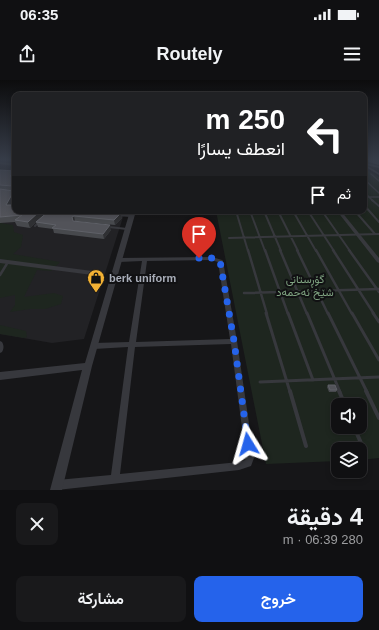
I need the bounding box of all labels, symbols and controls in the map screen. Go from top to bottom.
text: 06:35 [20,6,58,23]
icon: share [16,43,38,65]
icon: menu [341,43,363,65]
text: Routely [157,44,223,64]
text: 250 m [206,104,285,135]
icon: left [299,108,351,160]
text: انعطف يسارًا [197,139,285,159]
icon: arrive [307,184,329,206]
text: ثم [337,185,351,202]
pin [182,217,216,258]
icon: arrive [188,223,210,245]
shop icon: berk uniform [86,268,106,293]
place label: berk uniform [109,272,176,284]
park label: گۆڕستانی شێخ ئەحمەد [276,273,334,300]
map controls [331,398,367,478]
button: sound [331,398,367,434]
position arrow [227,423,269,465]
button: layers [331,442,367,478]
button: close [16,503,58,545]
text: 4 دقيقة [287,503,363,530]
text: 280 m · 06:39 [283,532,363,547]
button: مشاركة [16,576,186,622]
button: خروج [194,576,363,622]

